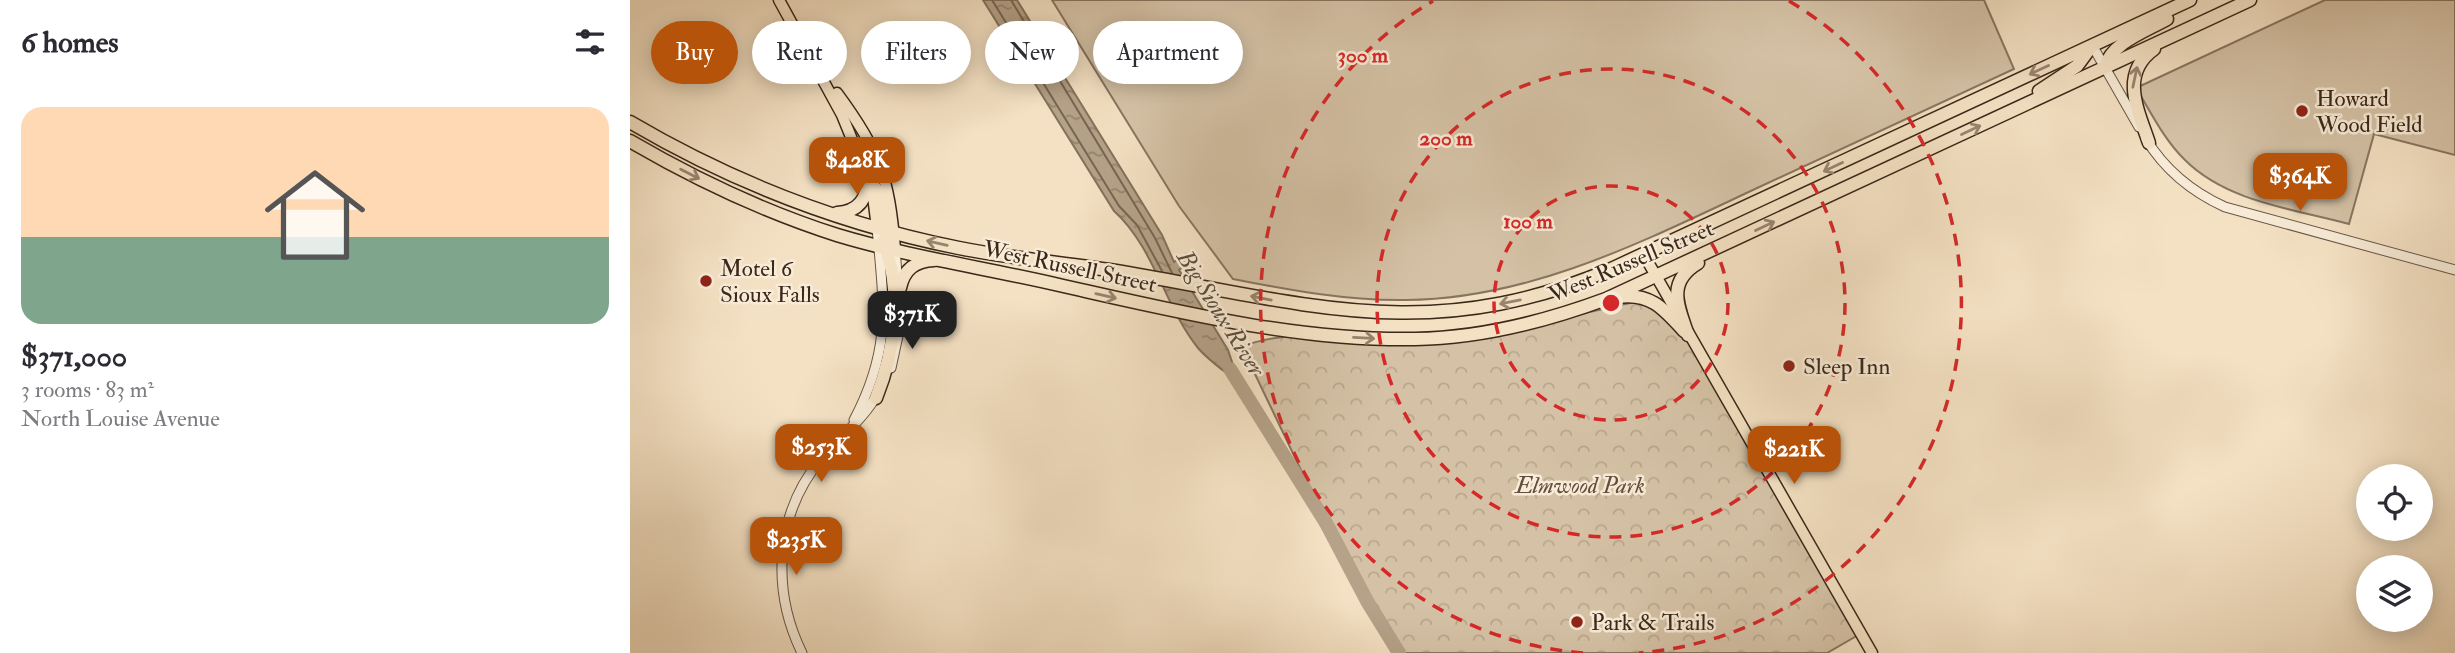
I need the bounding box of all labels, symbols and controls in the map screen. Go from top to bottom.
chip: Buy [651,21,738,84]
chip: Rent [752,21,847,84]
chip: Filters [861,21,971,84]
chip: New [985,21,1079,84]
chip: Apartment [1093,21,1243,84]
icon: filters [571,23,609,61]
text: 6 homes [21,24,119,61]
text: 300 m [1338,42,1389,69]
one-way arrow [2029,64,2051,77]
one-way arrow [2130,67,2143,89]
place label: Howard Wood Field [2315,84,2423,139]
marker: Howard Wood Field [2294,103,2310,119]
one-way arrow [1960,122,1981,136]
text: 200 m [1420,125,1473,152]
pin: $428K [808,138,906,197]
text: $428K [825,145,889,174]
icon: home [252,152,378,278]
pin: $364K [2251,154,2349,213]
one-way arrow [1823,160,1844,174]
text: $364K [2269,161,2331,190]
one-way arrow [679,167,700,181]
text: 100 m [1503,208,1554,235]
street label: West Russell Street [1543,214,1718,310]
one-way arrow [1754,218,1775,231]
street label: West Russell Street [979,234,1159,299]
one-way arrow [926,236,949,249]
water label: Big Sioux River [1169,244,1272,383]
place label: Motel 6 Sioux Falls [720,254,820,309]
marker: Motel 6 Sioux Falls [698,273,714,289]
one-way arrow [1094,289,1117,303]
one-way arrow [1250,291,1273,304]
centre of rings [1599,291,1623,315]
pin: $371K [863,292,961,351]
one-way arrow [1499,296,1522,310]
text: $371K [884,299,940,328]
one-way arrow [1352,331,1375,344]
text: $371,000 [21,338,127,375]
place label: Sleep Inn [1803,352,1890,382]
marker: Sleep Inn [1781,358,1797,374]
text: 3 rooms · 83 m² [21,375,154,404]
text: North Louise Avenue [21,404,220,433]
pin: $253K [772,424,870,484]
pin: $221K [1745,426,1843,486]
text: $253K [791,432,851,461]
text: $221K [1764,434,1824,463]
map controls [2356,464,2433,632]
button: locate [2356,464,2433,541]
park label: Elmwood Park [1513,471,1645,500]
pin: $235K [747,518,845,577]
text: $235K [766,525,826,554]
button: layers [2356,555,2433,632]
place label: Park & Trails [1591,608,1714,637]
marker: Park & Trails [1569,614,1585,630]

